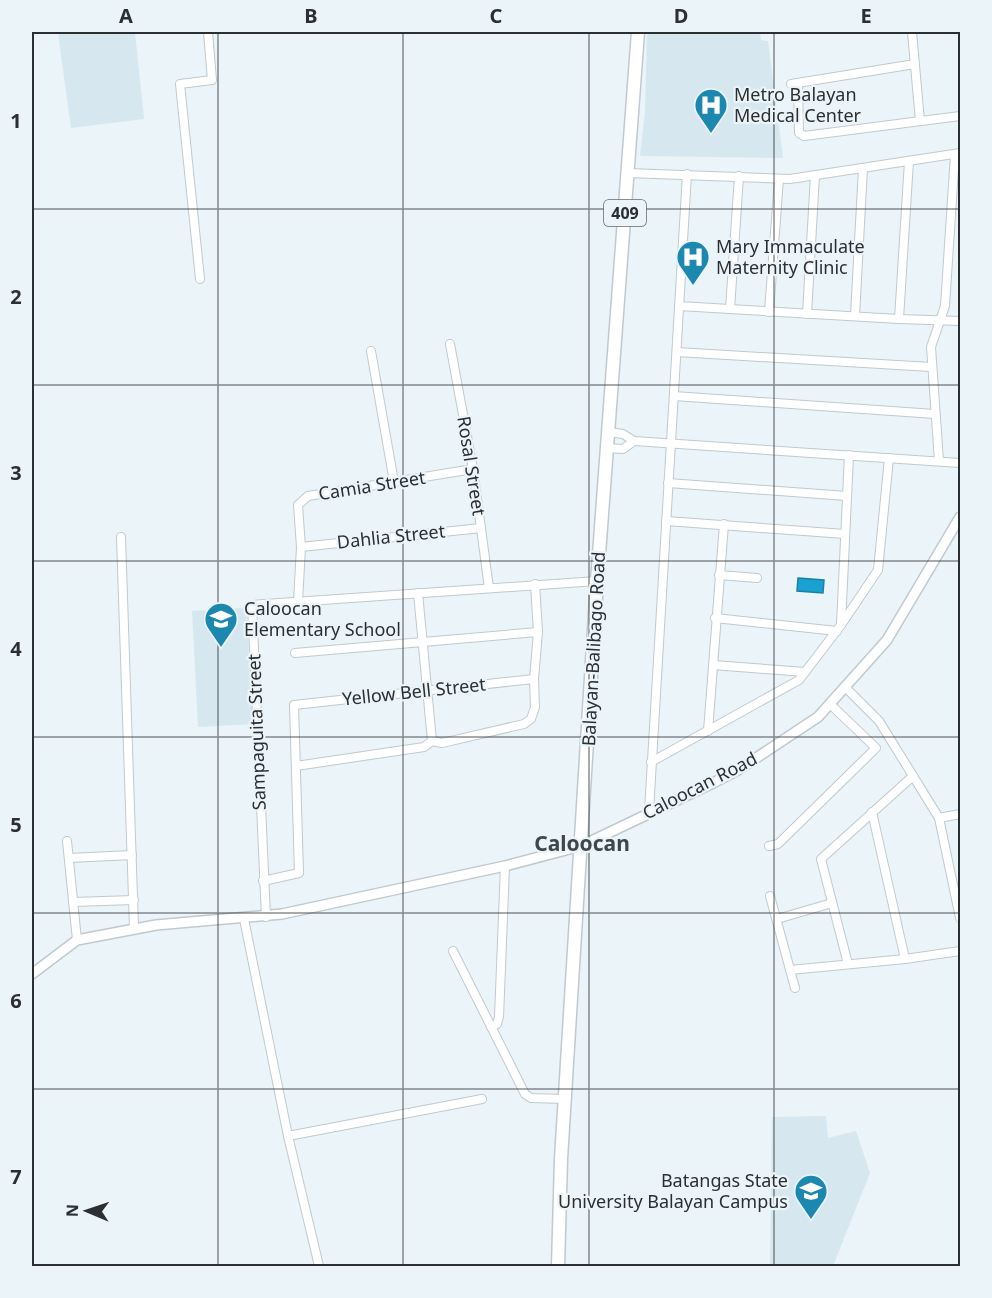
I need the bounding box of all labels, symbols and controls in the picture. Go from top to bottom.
text: A [119,2,133,29]
text: B [304,2,318,29]
text: C [490,2,503,29]
text: D [674,2,688,29]
text: E [860,2,872,29]
place label: Metro Balayan Medical Center [734,82,862,127]
hospital icon: Metro Balayan Medical Center [693,87,729,134]
text: 1 [10,107,22,134]
road number: 409 [604,200,646,226]
place label: Mary Immaculate Maternity Clinic [716,234,865,279]
hospital icon: Mary Immaculate Maternity Clinic [675,239,711,286]
text: 2 [10,283,22,310]
street label: Rosal Street [452,414,492,518]
text: 3 [10,459,22,486]
street label: Camia Street [317,465,428,505]
street label: Dahlia Street [336,518,447,554]
street label: Balayan-Balibago Road [576,551,610,747]
place label: Caloocan Elementary School [244,596,401,641]
school or university icon: Caloocan Elementary School [203,601,239,648]
text: 4 [10,635,22,662]
street label: Sampaguita Street [241,653,271,811]
street label: Yellow Bell Street [341,671,487,710]
street label: Caloocan Road [638,746,761,824]
text: 5 [10,811,22,838]
district label: Caloocan [534,829,630,857]
text: 6 [10,987,22,1014]
text: 7 [10,1163,22,1190]
place label: Batangas State University Balayan Campus [558,1168,788,1213]
school or university icon: Batangas State University Balayan Campus [793,1173,829,1220]
north arrow [57,1181,117,1241]
text: N [61,1204,83,1217]

